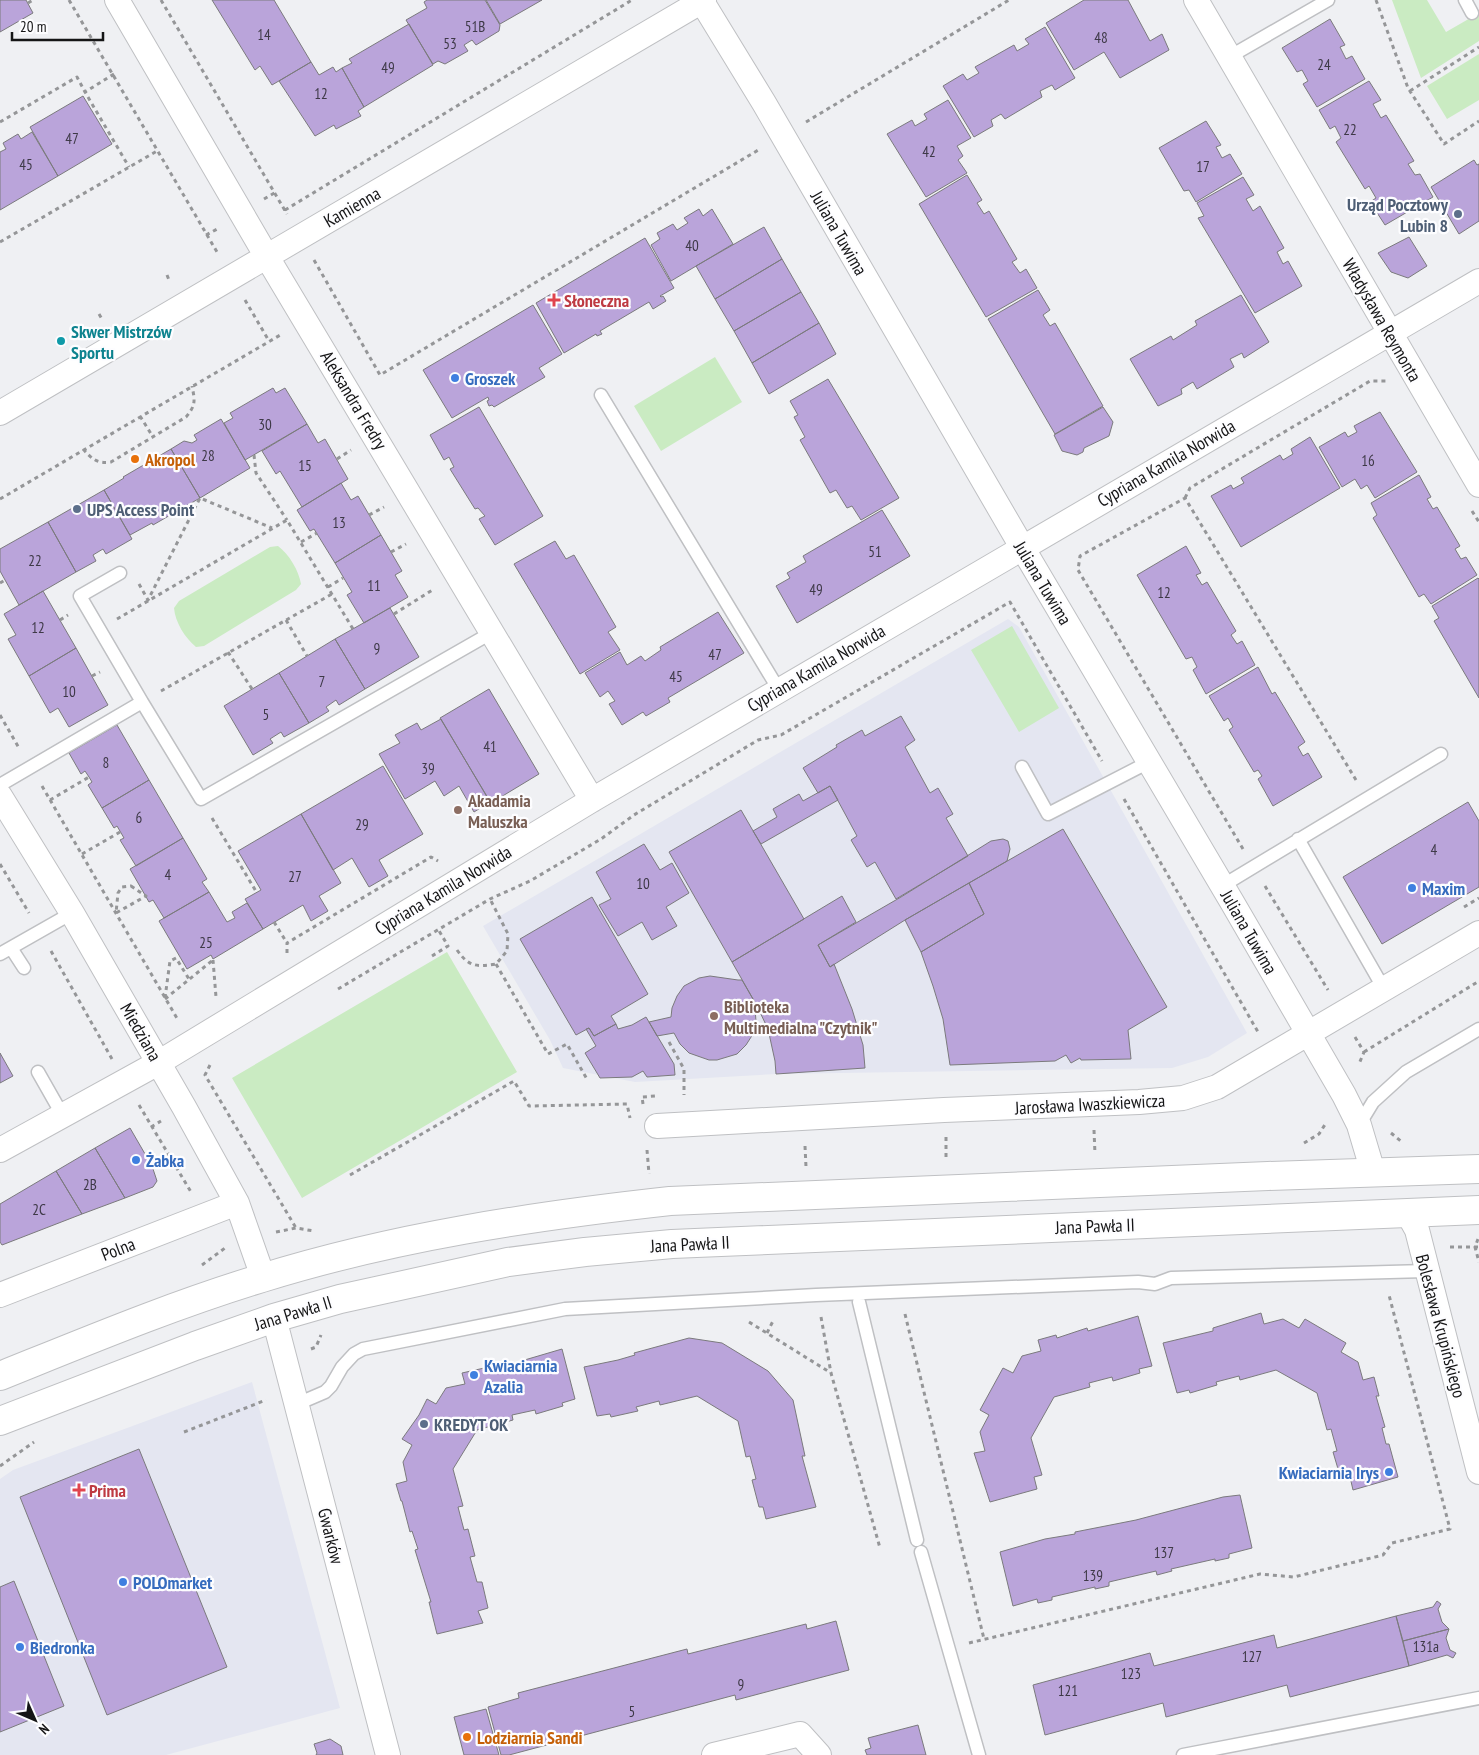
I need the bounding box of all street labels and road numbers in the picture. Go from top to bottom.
street label: Kamienna [320,182,384,232]
street label: Juliana Tuwima [805,186,872,279]
street label: Władysława Reymonta [1337,254,1427,386]
street label: Aleksandra Fredry [315,346,393,454]
street label: Cypriana Kamila Norwida [1093,414,1239,512]
street label: Juliana Tuwima [1009,536,1077,629]
street label: Cypriana Kamila Norwida [743,619,889,717]
street label: Cypriana Kamila Norwida [370,840,516,940]
street label: Juliana Tuwima [1215,885,1282,978]
street label: Miedziana [115,999,167,1065]
street label: Jarosława Iwaszkiewicza [1013,1089,1166,1119]
street label: Jana Pawła II [1054,1213,1135,1239]
street label: Jana Pawła II [649,1230,730,1258]
street label: Polna [98,1232,138,1266]
street label: Bolesława Krupińskiego [1411,1252,1471,1401]
street label: Jana Pawła II [251,1290,334,1336]
street label: Gwarków [313,1506,349,1567]

